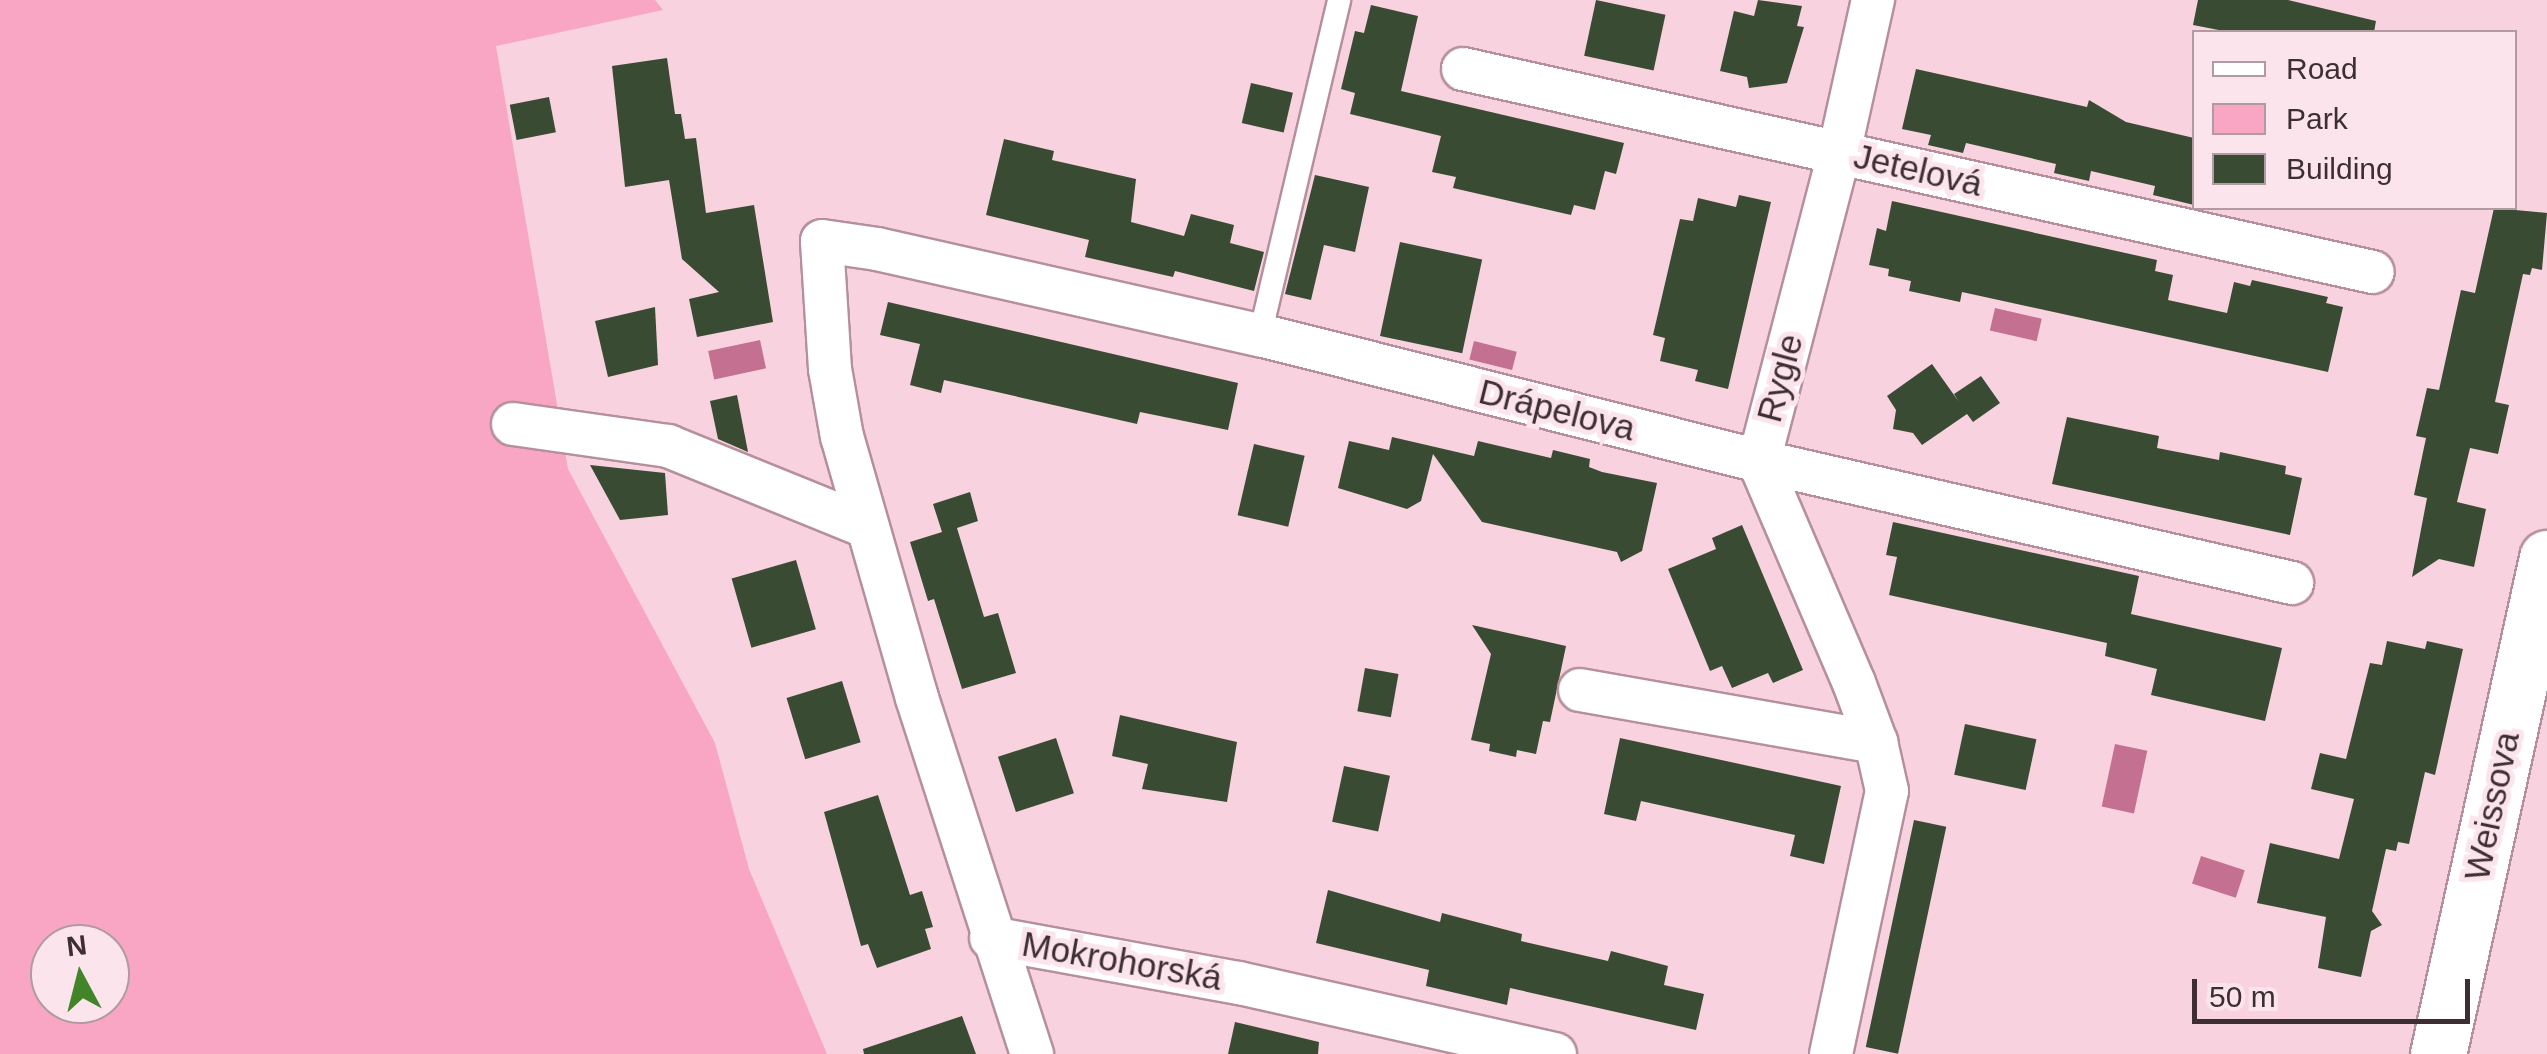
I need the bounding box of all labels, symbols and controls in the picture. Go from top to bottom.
legend [2192,30,2517,210]
text: Road [2286,52,2358,85]
text: Park [2286,102,2348,135]
street label: Jetelová [1850,135,1986,205]
text: Building [2286,152,2393,185]
street label: Rygle [1748,329,1812,427]
street label: Drápelova [1475,370,1639,450]
street label: Weissova [2456,728,2528,884]
street label: Mokrohorská [1019,923,1225,999]
north arrow [30,924,130,1024]
text: N [65,929,88,962]
scale bar [2197,959,2474,1021]
text: 50 m [2209,980,2276,1013]

